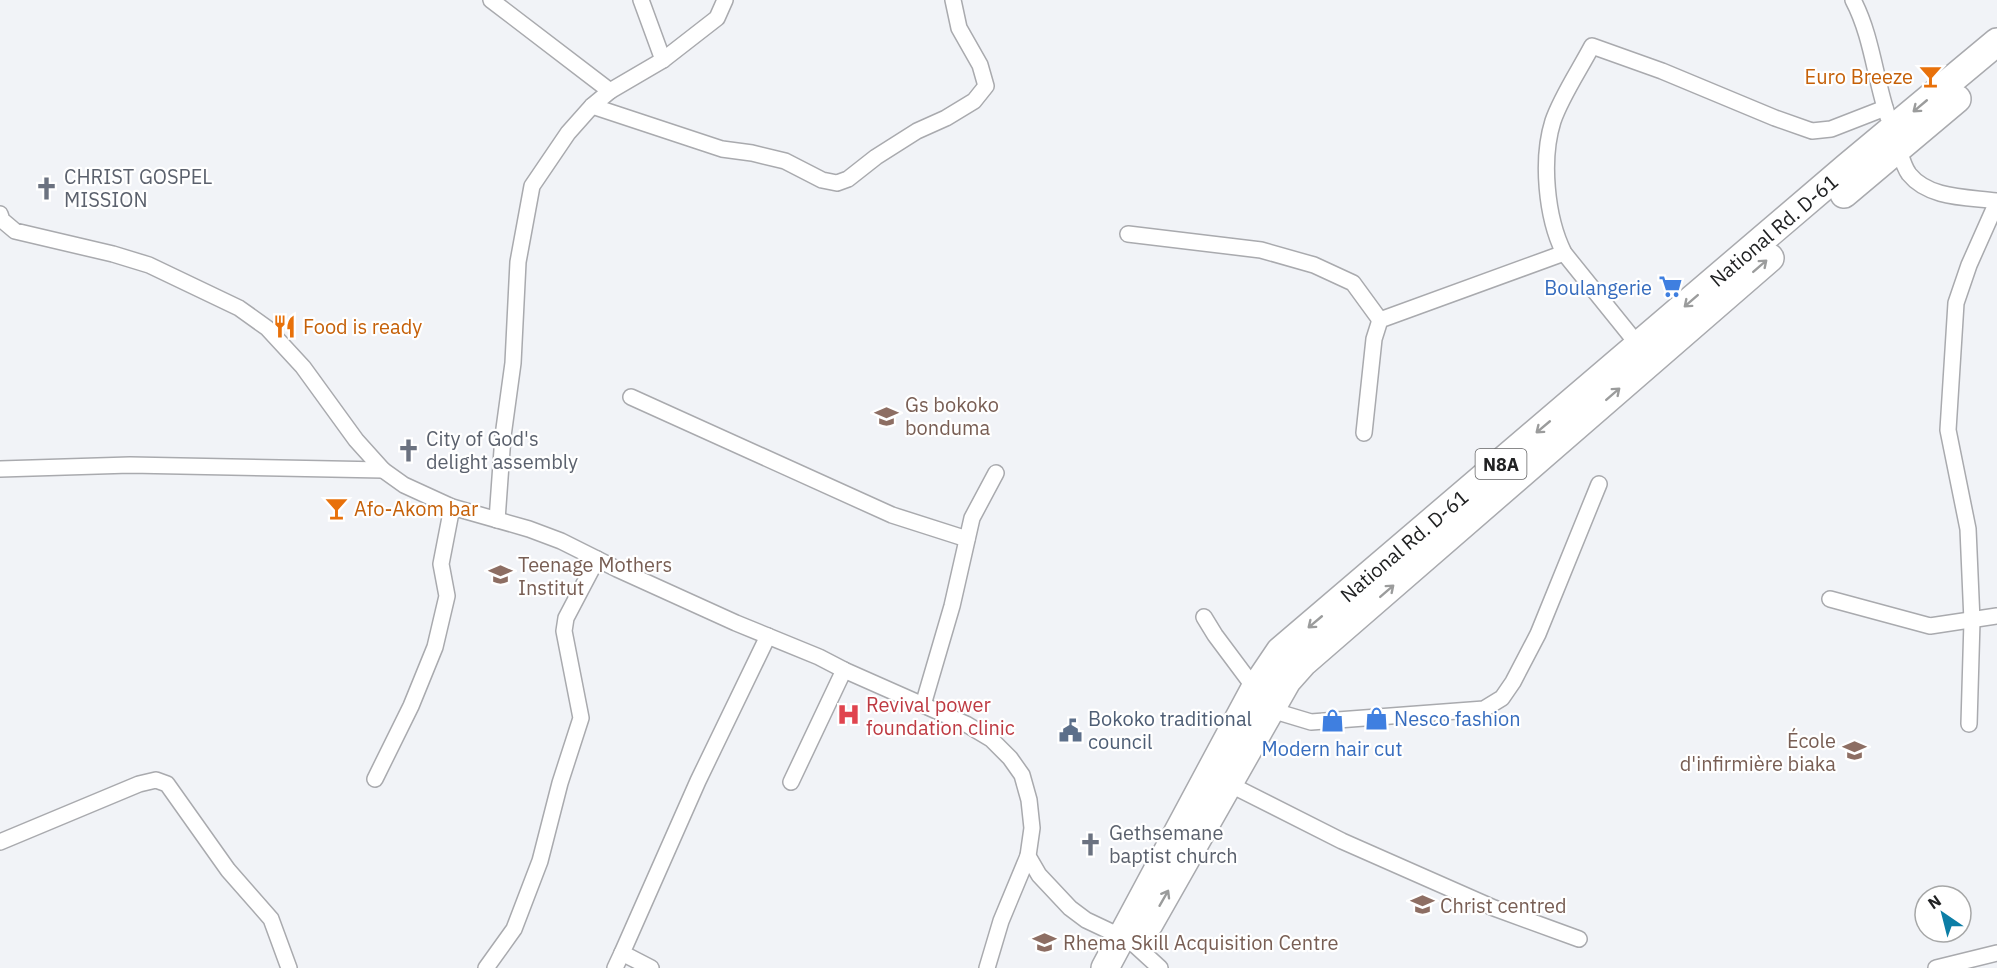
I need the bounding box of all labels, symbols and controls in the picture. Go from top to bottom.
place label: Euro Breeze [1805,63,1913,90]
bar icon: Euro Breeze [1918,63,1944,89]
one-way arrow [1913,99,1928,113]
place label: CHRIST GOSPEL MISSION [64,163,212,213]
street label: National Rd. D-61 [1704,168,1843,292]
church icon: CHRIST GOSPEL MISSION [33,175,59,201]
one-way arrow [1752,259,1767,273]
place label: Boulangerie [1544,274,1652,301]
supermarket icon: Boulangerie [1657,274,1683,300]
one-way arrow [1684,294,1699,308]
restaurant icon: Food is ready [272,313,298,339]
place label: Food is ready [303,313,422,340]
one-way arrow [1605,387,1620,401]
place label: Gs bokoko bonduma [905,391,999,441]
school or university icon: Gs bokoko bonduma [874,403,900,429]
one-way arrow [1535,421,1551,434]
place label: City of God's delight assembly [426,425,578,475]
church icon: City of God's delight assembly [395,437,421,463]
road number: N8A [1476,449,1526,479]
street label: National Rd. D-61 [1334,483,1473,608]
bar icon: Afo-Akom bar [323,495,349,521]
place label: Afo-Akom bar [354,495,478,522]
place label: Teenage Mothers Institut [518,551,672,601]
school or university icon: Teenage Mothers Institut [487,562,513,588]
one-way arrow [1379,584,1394,598]
one-way arrow [1308,615,1323,629]
place label: Revival power foundation clinic [866,691,1015,741]
hospital icon: Revival power foundation clinic [835,702,861,728]
place label: Bokoko traditional council [1088,705,1252,755]
shop icon: Nesco fashion [1363,705,1389,731]
place label: Nesco fashion [1394,705,1521,732]
shop icon: Modern hair cut [1319,708,1345,734]
public building icon: Bokoko traditional council [1057,717,1083,743]
place label: École d'infirmière biaka [1680,727,1836,777]
place label: Modern hair cut [1262,735,1402,762]
school or university icon: École d'infirmière biaka [1841,738,1867,764]
place label: Gethsemane baptist church [1109,819,1238,869]
church icon: Gethsemane baptist church [1078,831,1104,857]
north arrow [1913,884,1973,944]
one-way arrow [1158,890,1170,907]
text: N [1924,890,1945,913]
school or university icon: Christ centred [1409,892,1435,918]
place label: Christ centred [1440,892,1567,919]
school or university icon: Rhema Skill Acquisition Centre [1032,929,1058,955]
place label: Rhema Skill Acquisition Centre [1063,929,1338,956]

